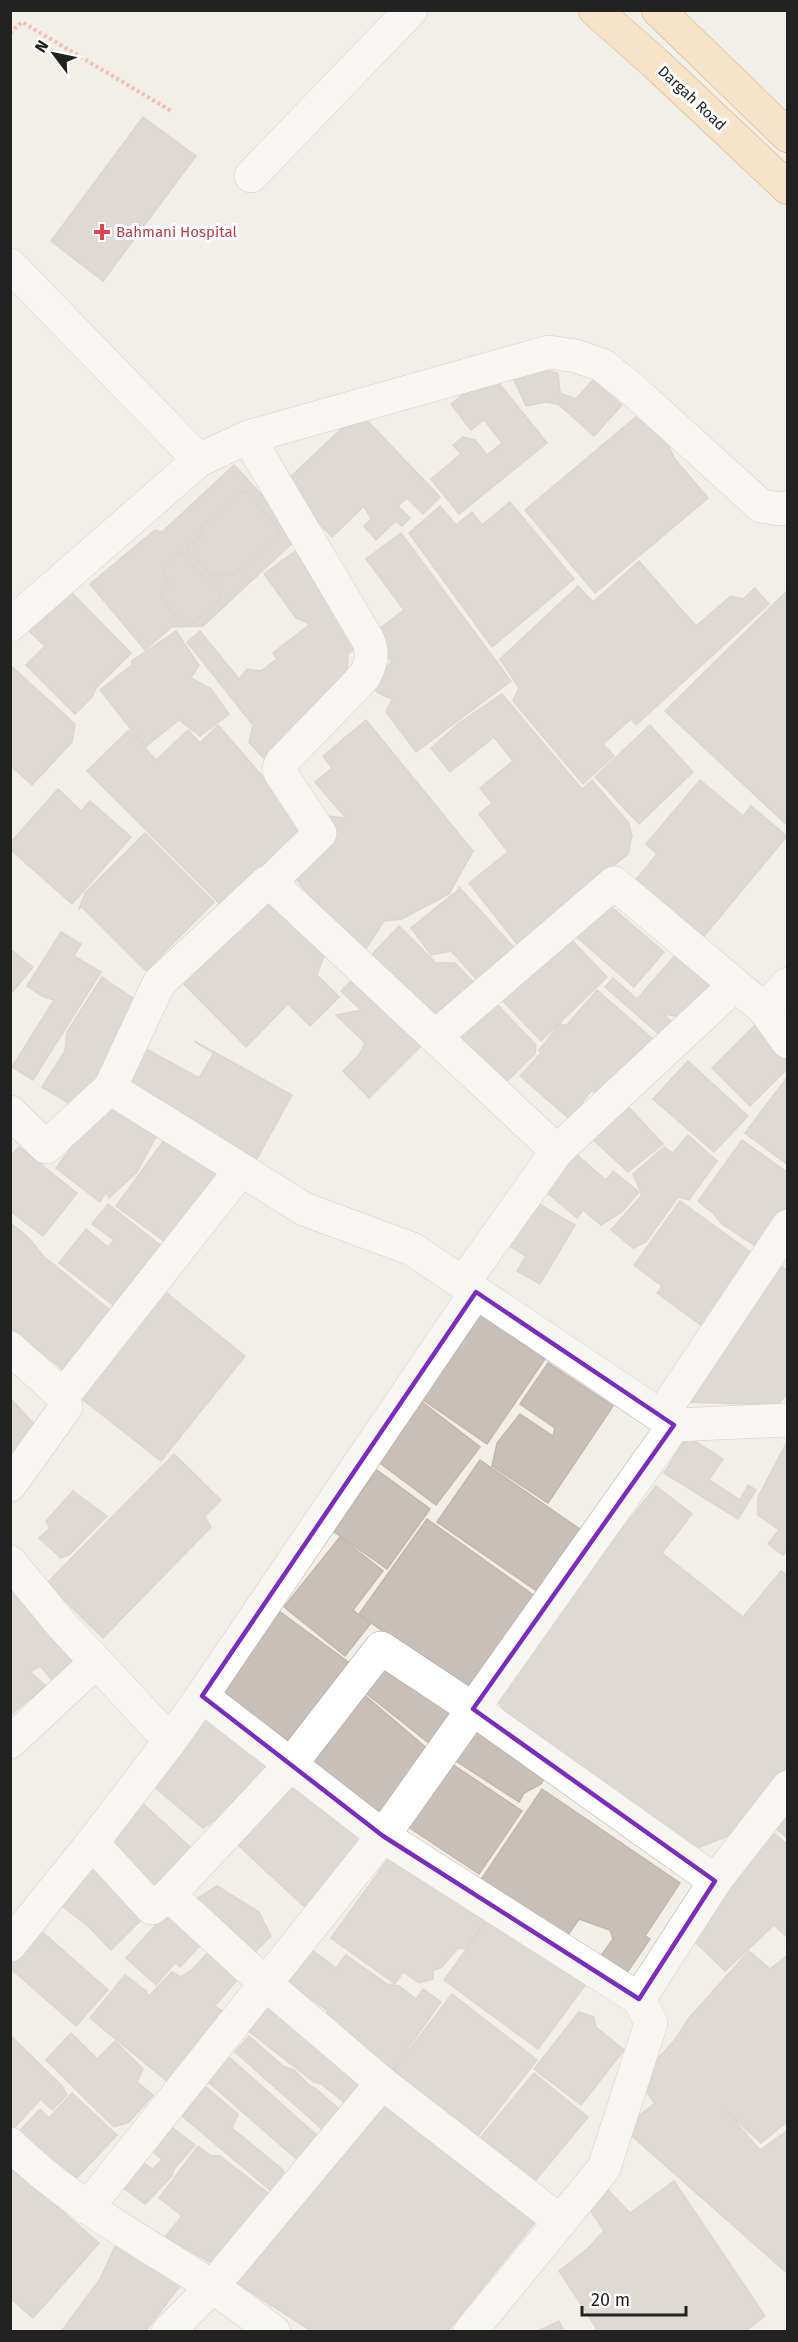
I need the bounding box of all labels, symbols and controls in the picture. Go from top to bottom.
north arrow [24,24,84,84]
text: N [31,37,53,56]
street label: Dargah Road [654,62,730,134]
marker: Bahmani Hospital [93,223,111,241]
place label: Bahmani Hospital [116,223,238,241]
scale bar [582,2279,686,2317]
text: 20 m [591,2289,630,2311]

